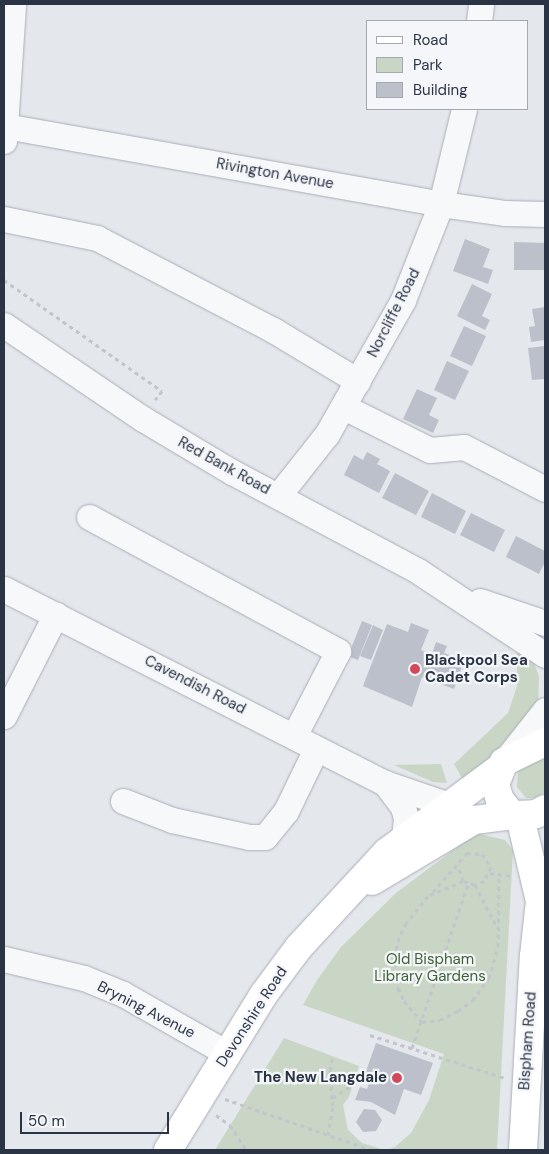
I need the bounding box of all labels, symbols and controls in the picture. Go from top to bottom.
legend [366,20,529,110]
text: Road [413,30,448,50]
text: Park [413,55,443,75]
text: Building [413,80,468,100]
street label: Rivington Avenue [215,155,335,193]
street label: Norcliffe Road [364,266,424,360]
street label: Red Bank Road [175,433,273,499]
place label: Blackpool Sea Cadet Corps [425,651,528,686]
street label: Cavendish Road [141,652,249,718]
marker: Blackpool Sea Cadet Corps [409,663,421,675]
park label: Old Bispham Library Gardens [374,950,486,985]
street label: Devonshire Road [213,963,291,1071]
street label: Bryning Avenue [94,978,198,1042]
street label: Bispham Road [516,991,540,1091]
place label: The New Langdale [254,1069,387,1087]
marker: The New Langdale [391,1072,403,1084]
scale bar [22,1102,171,1134]
text: 50 m [28,1111,65,1131]

